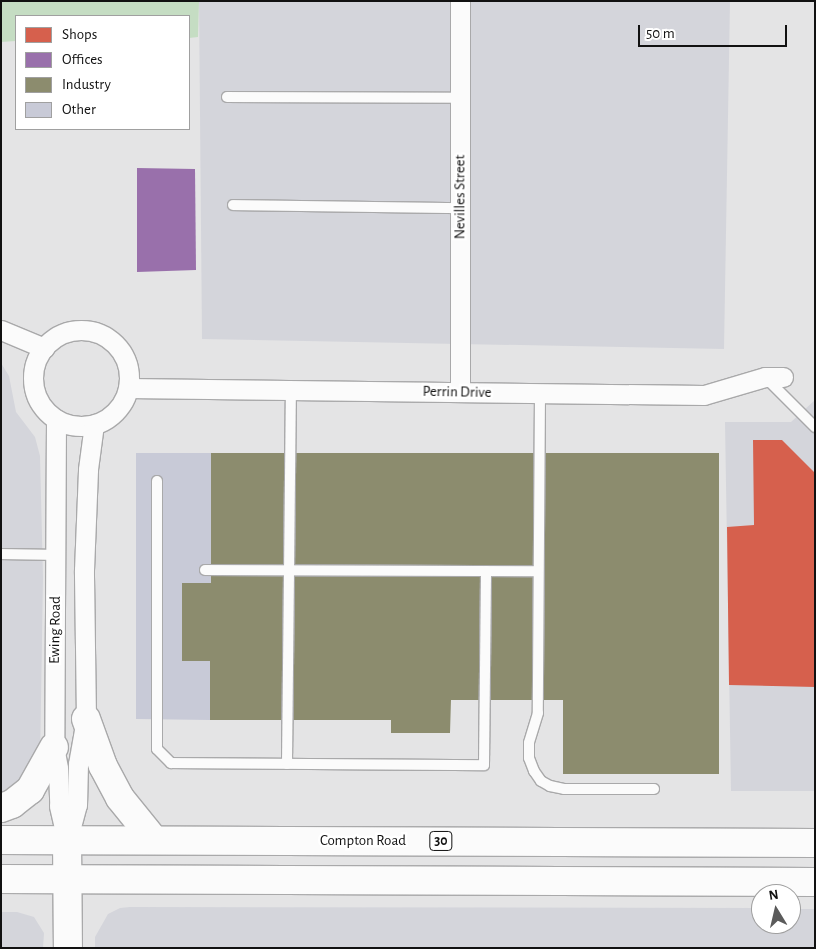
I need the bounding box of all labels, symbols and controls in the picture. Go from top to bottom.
legend [15,15,190,130]
scale bar [641,15,790,47]
text: 50 m [646,26,675,41]
text: Shops [62,27,97,42]
text: Offices [62,52,103,67]
text: Industry [62,77,111,92]
text: Other [62,102,96,117]
street label: Nevilles Street [451,155,469,239]
street label: Perrin Drive [422,382,492,402]
street label: Ewing Road [45,596,65,664]
road number: 30 [428,829,454,852]
street label: Compton Road [320,832,406,850]
north arrow [751,884,801,934]
text: N [768,887,780,903]

